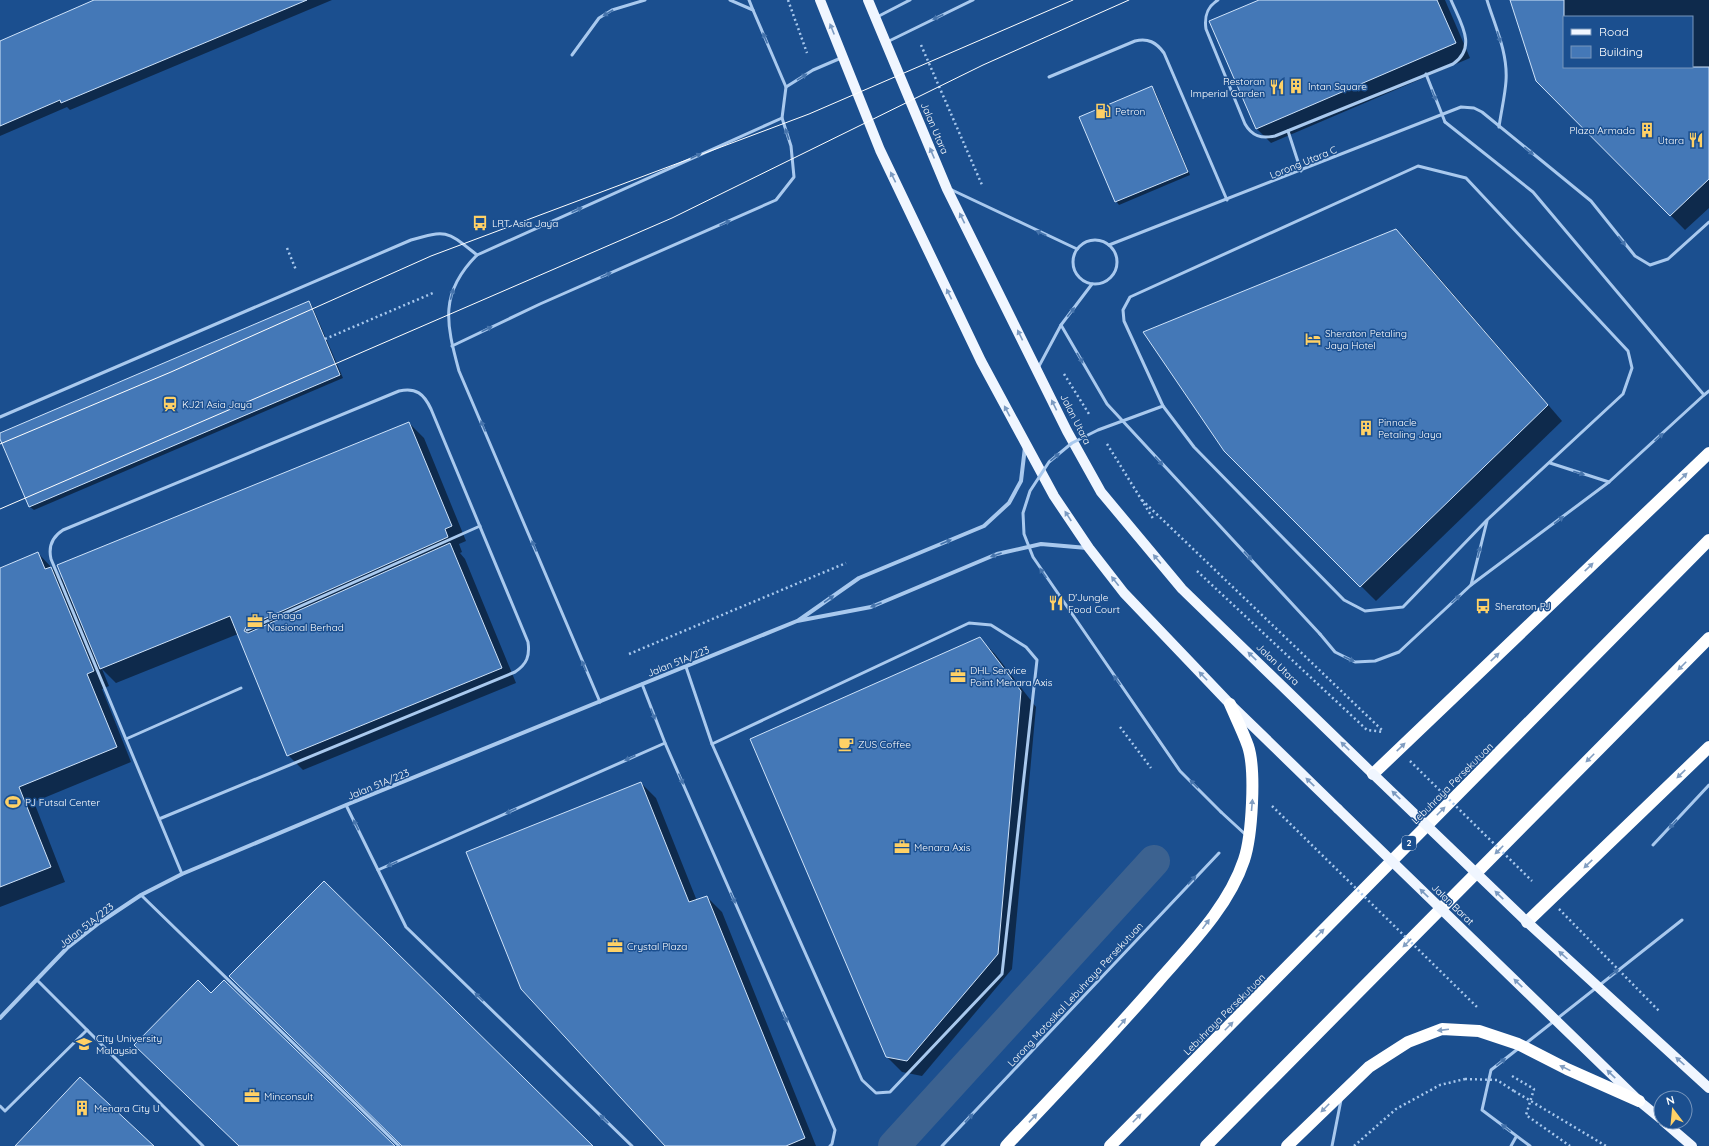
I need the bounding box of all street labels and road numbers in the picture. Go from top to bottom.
street label: Jalan Utara [918,100,951,156]
street label: Lorong Utara C [1268,143,1339,182]
street label: Jalan Utara [1057,392,1094,447]
street label: Jalan Utara [1253,641,1302,688]
street label: Jalan 51A/223 [645,643,711,680]
street label: Lebuhraya Persekutuan [1409,740,1496,827]
street label: Jalan 51A/223 [345,766,411,803]
road number: 2 [1402,836,1416,850]
street label: Jalan Barat [1429,881,1477,928]
street label: Jalan 51A/223 [56,900,116,951]
street label: Lorong Motosikal Lebuhraya Persekutuan [1005,919,1146,1069]
street label: Lebuhraya Persekutuan [1181,971,1268,1058]

